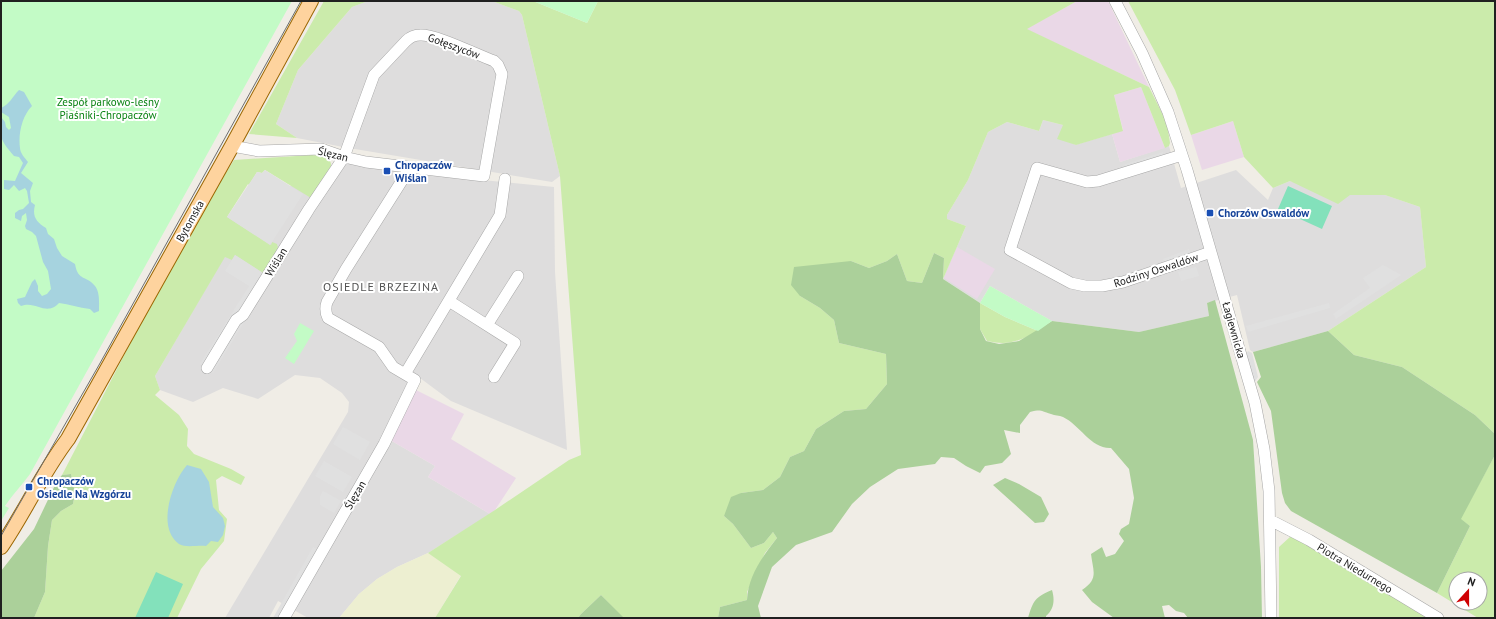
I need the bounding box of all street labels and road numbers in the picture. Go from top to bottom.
street label: Gołęszyców [426,30,482,62]
street label: Ślęzan [316,143,350,165]
street label: Bytomska [173,198,207,244]
street label: Wiślan [262,245,290,279]
street label: Rodziny Oswaldów [1112,250,1200,290]
street label: Łagiewnicka [1219,300,1249,360]
street label: Ślęzan [341,478,369,512]
street label: Piotra Niedurnego [1315,540,1395,596]

